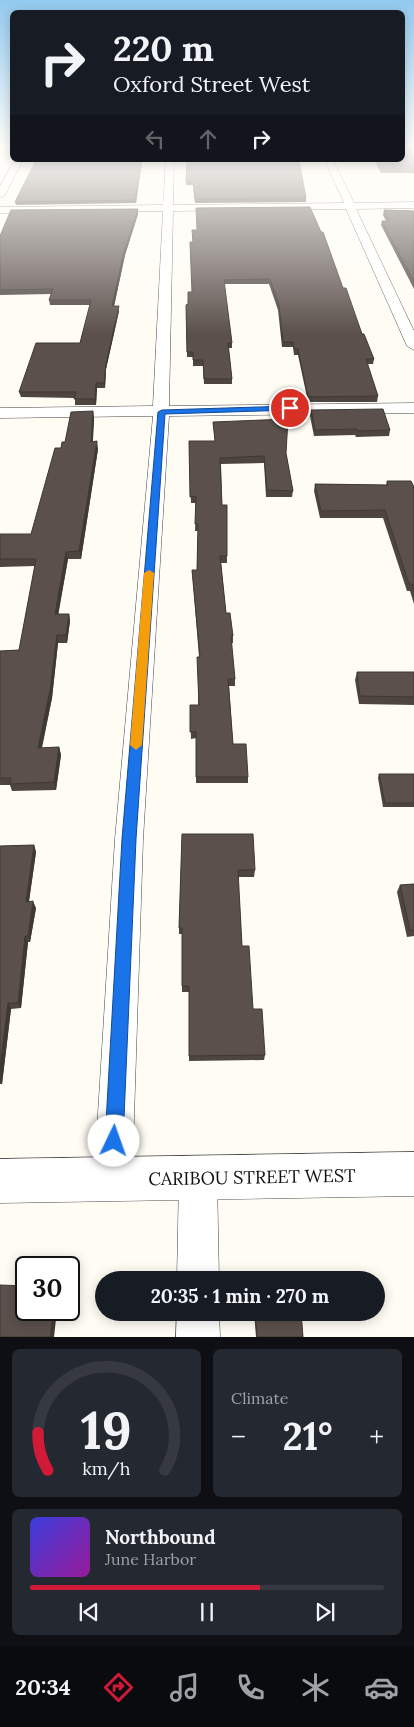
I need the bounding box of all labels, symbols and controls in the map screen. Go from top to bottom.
text: 220 m [113,26,214,71]
icon: right [30,30,95,95]
text: Oxford Street West [113,70,310,98]
icon: left [141,125,169,153]
icon: ahead [194,125,222,153]
icon: right [247,125,275,153]
pin [269,387,311,429]
icon: arrive [276,394,304,422]
position arrow [87,1114,139,1166]
street label: CARIBOU STREET WEST [148,1164,356,1190]
speed limit sign: 30 [15,1256,80,1321]
text: 20:35 · 1 min · 270 m [151,1284,329,1308]
text: Climate [231,1388,288,1408]
text: 19 [81,1397,132,1463]
text: 21° [282,1412,333,1460]
text: − [231,1419,246,1455]
text: + [369,1419,384,1455]
text: km/h [82,1457,131,1480]
text: Northbound [105,1525,216,1549]
text: June Harbor [105,1549,196,1569]
icon: previous [75,1598,103,1626]
icon: pause [193,1598,221,1626]
icon: next [311,1598,339,1626]
icon: directions [101,1670,136,1705]
icon: music [167,1670,202,1705]
icon: phone [233,1670,268,1705]
icon: climate [298,1670,333,1705]
icon: car [364,1670,399,1705]
text: 20:34 [15,1673,71,1701]

